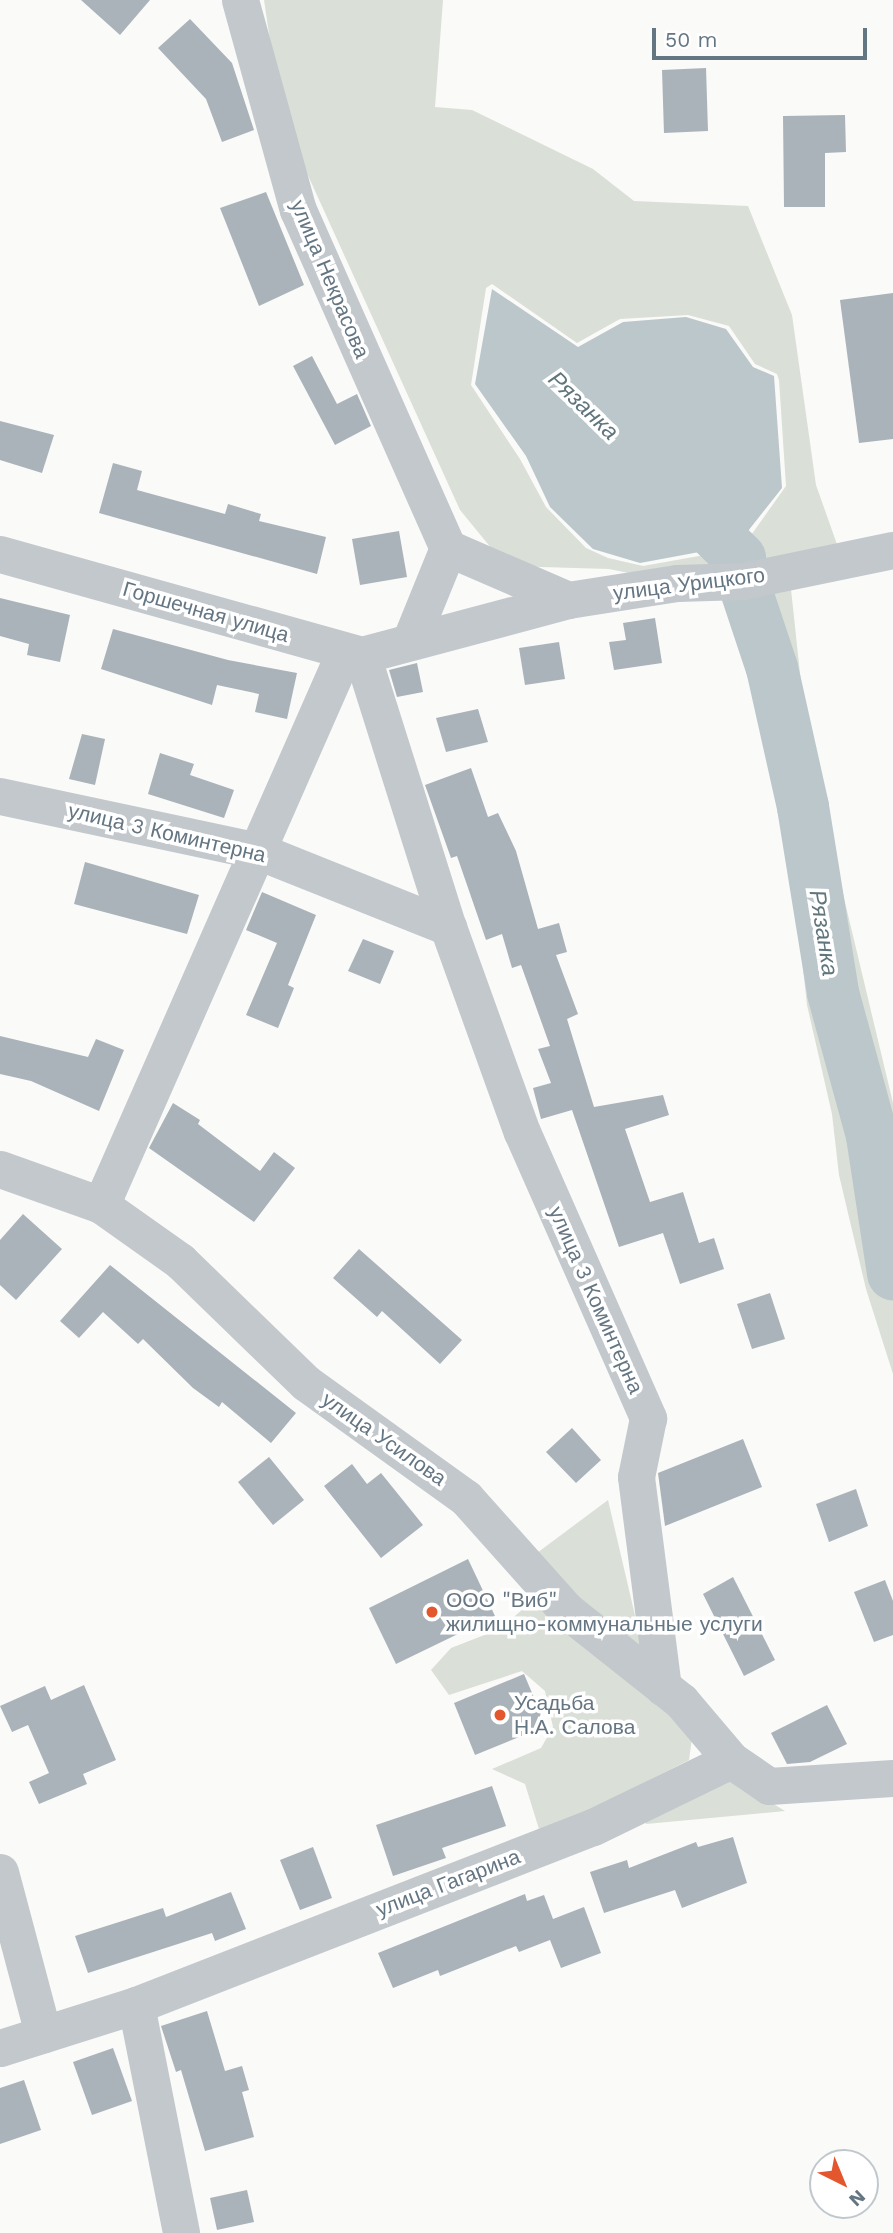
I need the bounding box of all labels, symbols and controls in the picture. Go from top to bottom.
scale bar [655,14,870,58]
text: 50 m [665,27,717,52]
street label: улица Некрасова [285,196,375,362]
water label: Рязанка [542,366,624,446]
street label: улица Урицкого [612,562,766,606]
street label: Горшечная улица [120,576,292,648]
street label: улица 3 Коминтерна [66,798,268,868]
water label: Рязанка [803,888,843,978]
street label: улица 3 Коминтерна [543,1203,649,1397]
street label: улица Усилова [317,1387,451,1491]
place label: ООО "Виб" жилищно-коммунальные услуги [446,1587,763,1637]
marker: ООО "Виб" жилищно-коммунальные услуги [424,1604,440,1620]
place label: Усадьба Н.А. Салова [514,1690,635,1740]
marker: Усадьба Н.А. Салова [492,1707,508,1723]
street label: улица Гагарина [372,1844,524,1922]
north arrow [809,2149,879,2219]
text: N [844,2185,870,2211]

